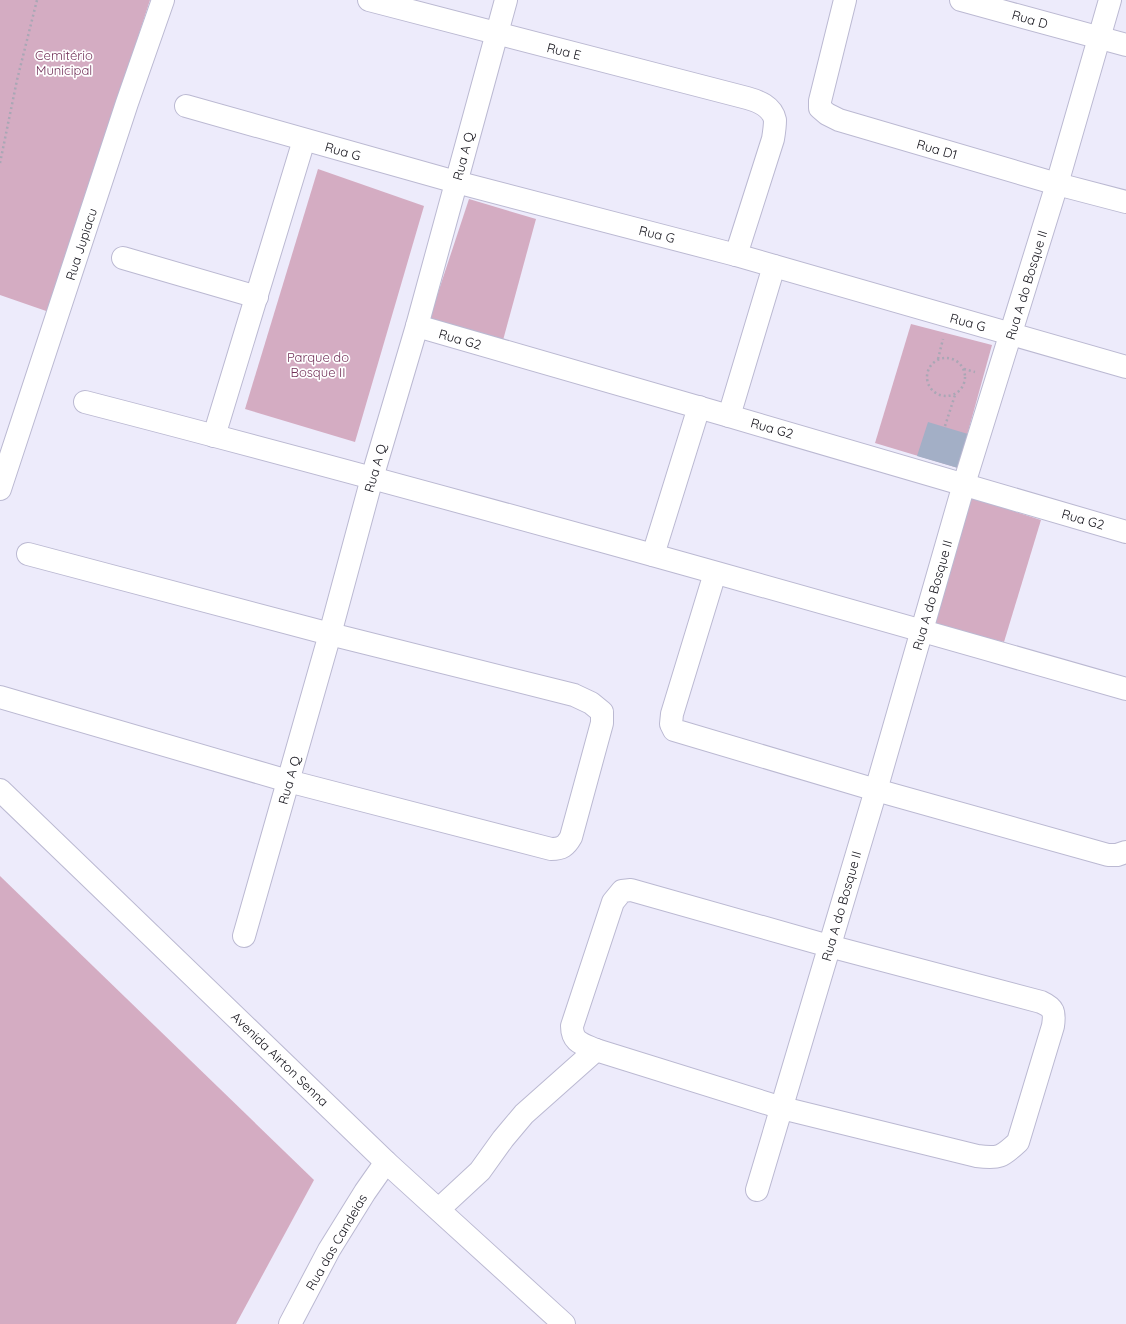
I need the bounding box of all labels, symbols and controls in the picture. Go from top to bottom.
street label: Rua D [1010,6,1050,32]
street label: Rua E [545,39,583,63]
park label: Cemitério Municipal [35,47,93,78]
street label: Rua A Q [449,129,477,182]
street label: Rua D1 [915,136,959,162]
street label: Rua G [323,138,363,164]
street label: Rua Jupiacu [62,206,100,282]
street label: Rua G [637,222,677,246]
street label: Rua A do Bosque II [1002,228,1050,342]
street label: Rua G [948,310,988,334]
street label: Rua G2 [437,325,483,353]
park label: Parque do Bosque II [287,349,349,380]
street label: Rua G2 [749,414,795,442]
street label: Rua A Q [360,441,390,494]
street label: Rua G2 [1060,505,1106,533]
street label: Rua A do Bosque II [909,538,955,652]
street label: Rua A Q [274,753,304,806]
street label: Rua A do Bosque II [818,849,864,963]
street label: Avenida Airton Senna [228,1008,332,1110]
street label: Rua das Candeias [302,1191,370,1293]

